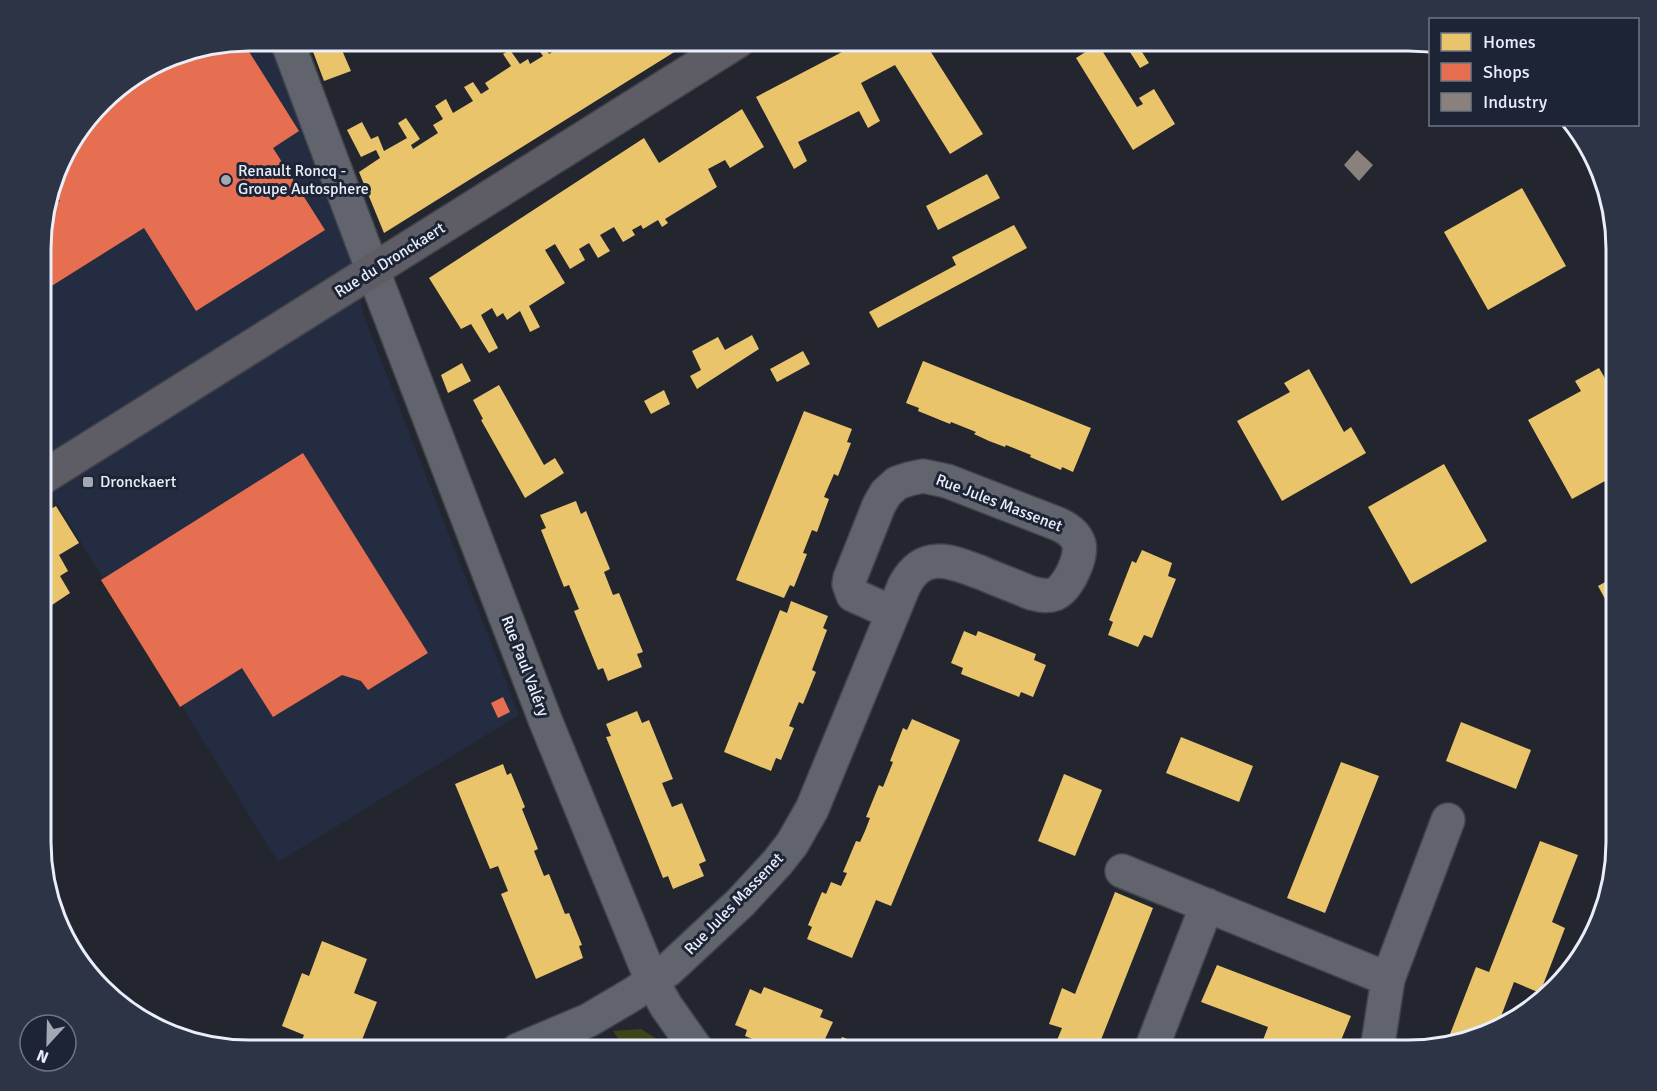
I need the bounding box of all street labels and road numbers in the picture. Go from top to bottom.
street label: Rue du Dronckaert [331,218,449,302]
street label: Rue Jules Massenet [933,470,1065,536]
street label: Rue Paul Valéry [497,613,554,720]
street label: Rue Jules Massenet [680,849,788,959]

